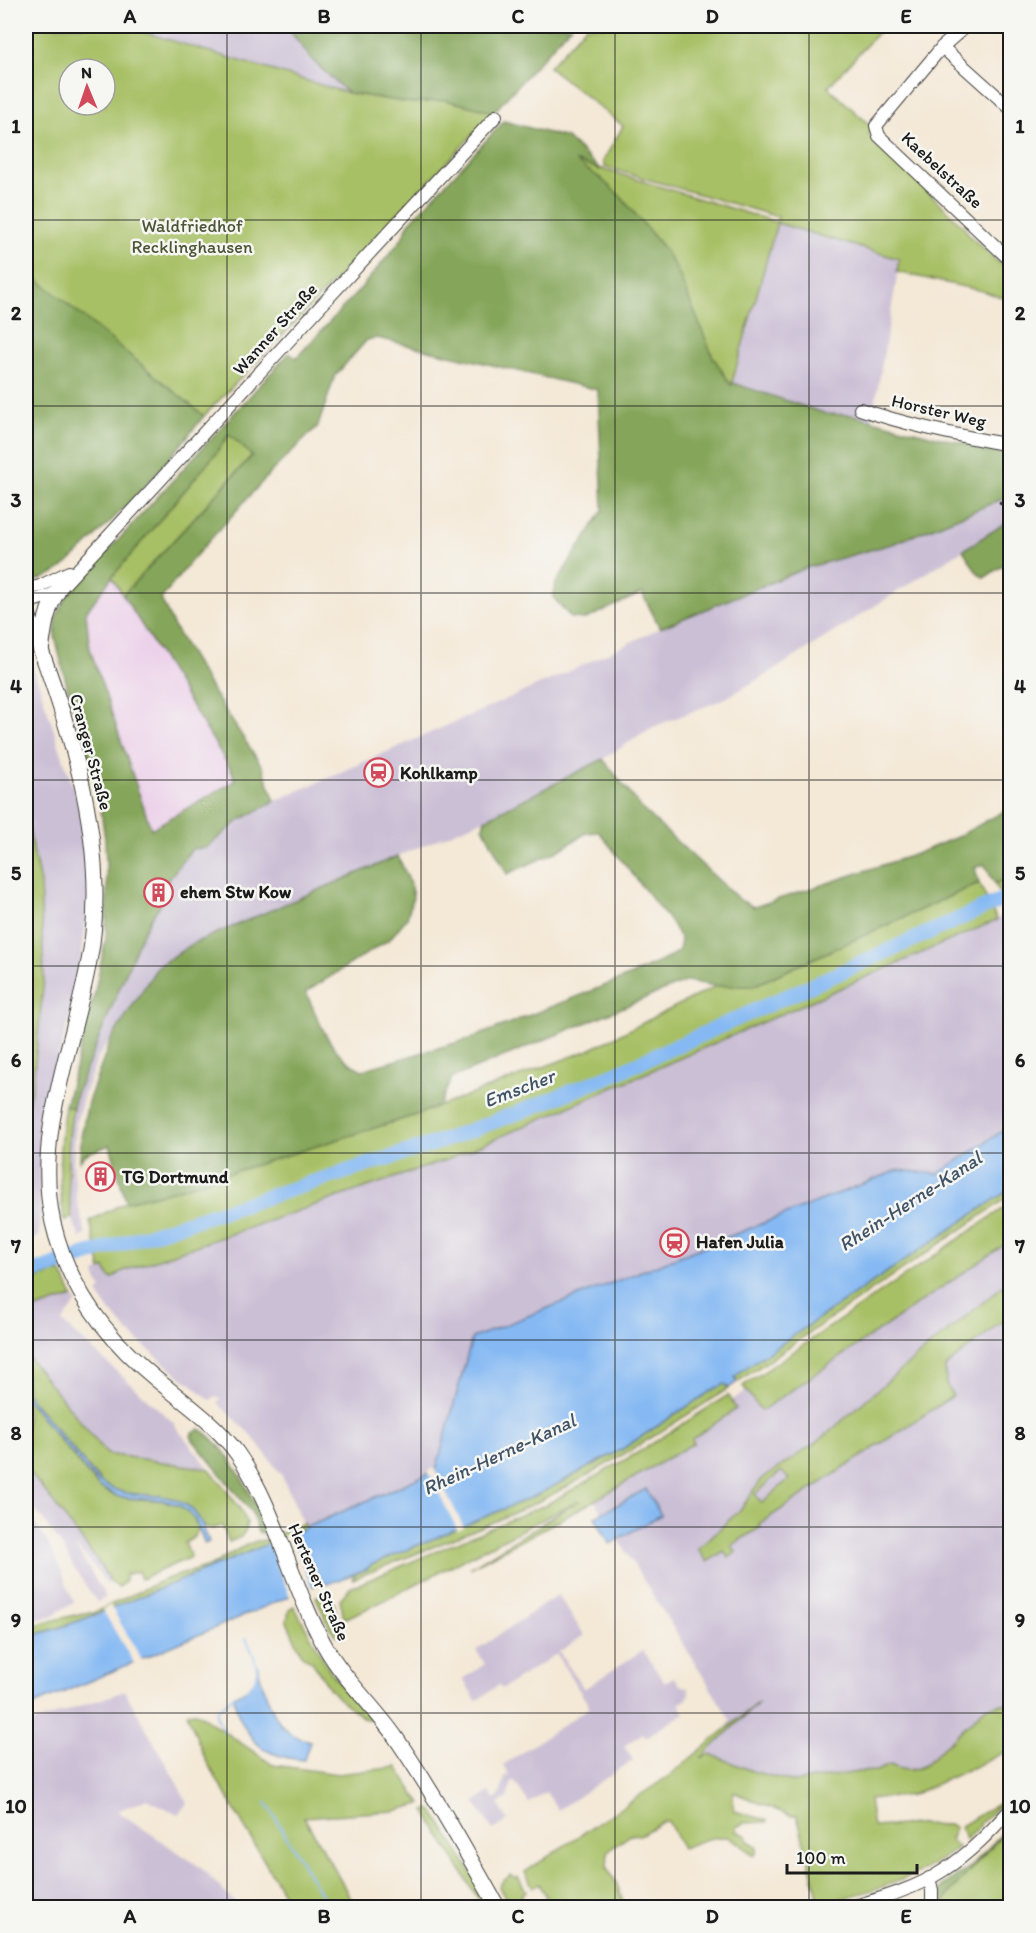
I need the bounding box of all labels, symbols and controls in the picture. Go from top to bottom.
text: A [123,4,137,28]
text: B [318,4,331,28]
text: C [512,4,525,28]
text: D [705,4,719,28]
text: E [900,4,912,28]
north arrow [57,57,117,117]
text: N [81,63,92,82]
text: 1 [11,114,21,138]
text: 1 [1015,114,1025,138]
street label: Kaebelstraße [897,127,987,213]
park label: Waldfriedhof Recklinghausen [131,215,253,258]
street label: Wanner Straße [228,278,322,380]
text: 2 [11,301,22,325]
text: 2 [1015,301,1026,325]
street label: Horster Weg [889,389,989,433]
text: 3 [11,488,22,512]
text: 3 [1015,488,1026,512]
text: 4 [10,674,22,698]
text: 4 [1014,674,1026,698]
street label: Cranger Straße [65,691,117,813]
station icon: Kohlkamp [363,757,395,789]
place label: Kohlkamp [400,762,478,784]
text: 5 [11,861,22,885]
text: 5 [1015,861,1026,885]
building icon: ehem Stw Kow [143,876,175,908]
place label: ehem Stw Kow [180,881,292,903]
text: 6 [11,1048,22,1072]
text: 6 [1015,1048,1026,1072]
water label: Emscher [480,1063,560,1112]
water label: Rhein-Herne-Kanal [834,1145,987,1256]
building icon: TG Dortmund [85,1161,117,1193]
place label: TG Dortmund [121,1166,229,1188]
station icon: Hafen Julia [659,1226,691,1258]
place label: Hafen Julia [696,1231,784,1253]
text: 7 [10,1234,21,1258]
text: 7 [1014,1234,1025,1258]
water label: Rhein-Herne-Kanal [419,1408,580,1500]
text: 8 [11,1421,22,1445]
text: 8 [1015,1421,1026,1445]
street label: Hertener Straße [283,1520,355,1644]
text: 9 [11,1608,21,1632]
text: 9 [1015,1608,1025,1632]
text: 10 [5,1794,27,1818]
text: 10 [1009,1794,1031,1818]
scale bar [787,1837,918,1875]
text: 100 m [796,1847,846,1869]
text: A [123,1904,137,1928]
text: B [318,1904,331,1928]
text: C [512,1904,525,1928]
text: D [705,1904,719,1928]
text: E [900,1904,912,1928]

